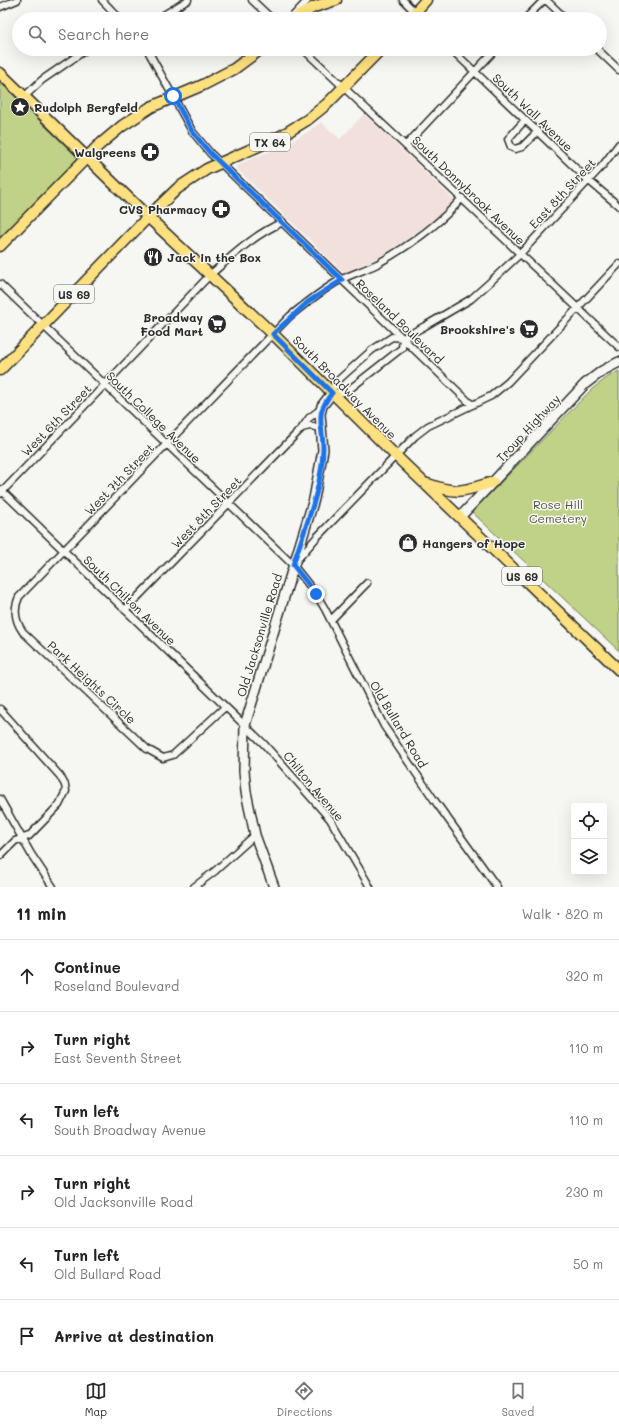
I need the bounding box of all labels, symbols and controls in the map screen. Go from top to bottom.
search box [12,12,607,56]
icon: search [26,23,48,45]
text: Search here [58,24,149,44]
street label: South Wall Avenue [489,70,577,154]
route start [164,87,182,105]
place icon: Rudolph Bergfeld [9,96,31,118]
place label: Rudolph Bergfeld [34,99,138,115]
street label: South Donnybrook Avenue [409,132,529,248]
road number: TX 64 [250,133,290,151]
pharmacy icon: Walgreens [139,141,161,163]
place label: Walgreens [75,144,136,160]
street label: East 8th Street [525,154,599,232]
pharmacy icon: CVS Pharmacy [210,198,232,220]
place label: CVS Pharmacy [119,201,207,217]
restaurant icon: Jack in the Box [142,246,164,268]
place label: Jack in the Box [167,249,261,265]
street label: Roseland Boulevard [353,275,447,367]
road number: US 69 [54,285,94,303]
place label: Broadway Food Mart [140,309,203,339]
supermarket icon: Broadway Food Mart [206,313,228,335]
supermarket icon: Brookshire's [518,318,540,340]
place label: Brookshire's [440,321,515,337]
street label: South Broadway Avenue [290,332,400,442]
street label: South College Avenue [103,368,205,466]
street label: West 6th Street [18,381,94,459]
street label: Troup Highway [493,391,563,465]
street label: West 7th Street [81,440,157,518]
street label: West 8th Street [168,473,244,551]
park label: Rose Hill Cemetery [529,496,587,526]
shop icon: Hangers of Hope [397,532,419,554]
place label: Hangers of Hope [422,535,525,551]
street label: South Chilton Avenue [80,552,180,648]
road number: US 69 [502,567,542,585]
street label: Old Jacksonville Road [233,571,286,699]
route end [307,585,325,603]
street label: Park Heights Circle [44,637,140,727]
street label: Old Bullard Road [367,678,432,771]
street label: Chilton Avenue [280,748,348,824]
map controls [571,803,607,875]
button: locate [571,803,607,839]
button: layers [571,839,607,875]
text: 11 min [16,902,66,924]
text: Walk · 820 m [522,905,603,922]
text: Continue [54,957,121,977]
icon: ahead [16,965,38,987]
text: 320 m [566,967,603,984]
text: Roseland Boulevard [54,977,179,994]
text: Turn right [54,1029,131,1049]
icon: right [16,1037,38,1059]
text: 110 m [569,1039,603,1056]
text: East Seventh Street [54,1049,182,1066]
text: Turn left [54,1101,119,1121]
icon: left [16,1109,38,1131]
text: 110 m [569,1111,603,1128]
text: South Broadway Avenue [54,1121,206,1138]
text: Turn right [54,1173,131,1193]
icon: right [16,1181,38,1203]
text: 230 m [566,1183,603,1200]
text: Old Jacksonville Road [54,1193,193,1210]
text: Turn left [54,1245,119,1265]
icon: left [16,1253,38,1275]
text: 50 m [573,1255,603,1272]
text: Old Bullard Road [54,1265,161,1282]
icon: arrive [16,1325,38,1347]
text: Arrive at destination [54,1326,214,1346]
tab: Map [85,1380,107,1419]
tab: Directions [276,1380,332,1419]
tab: Saved [502,1380,534,1419]

